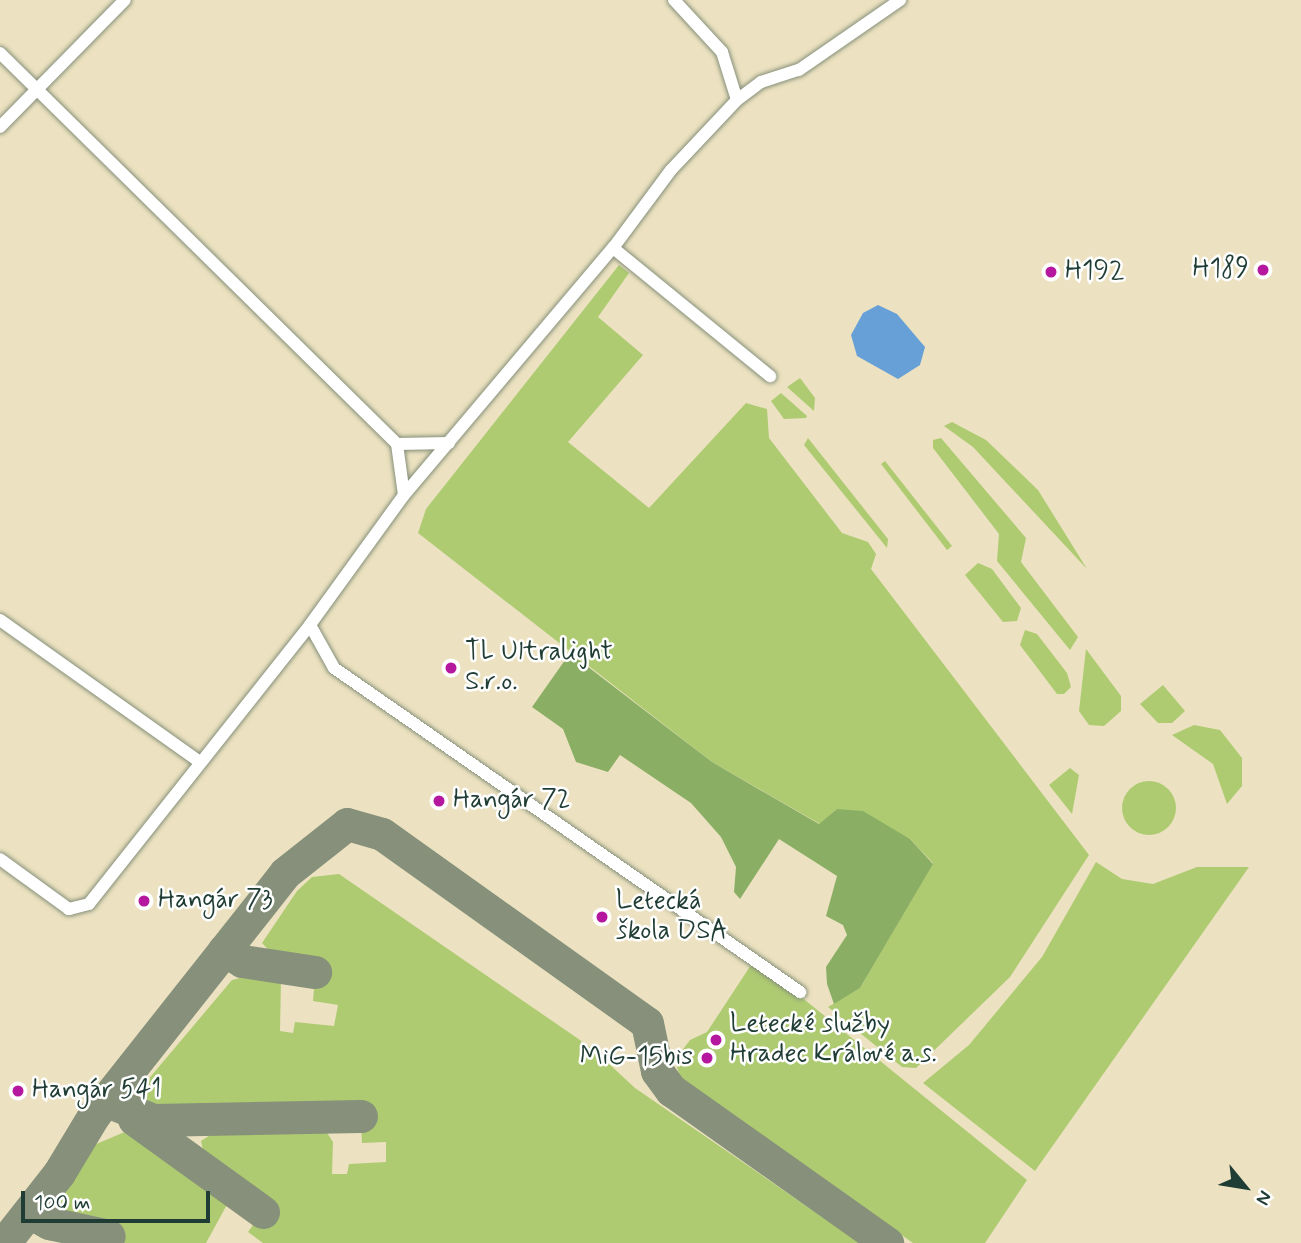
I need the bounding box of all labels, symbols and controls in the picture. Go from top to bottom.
place label: H189 [1192,254,1249,286]
place label: H192 [1065,256,1125,288]
marker: H189 [1255,262,1271,278]
marker: H192 [1043,264,1059,280]
place label: TL Ultralight S.r.o. [465,637,610,698]
marker: TL Ultralight S.r.o. [443,660,459,676]
place label: Hangár 72 [453,785,570,817]
marker: Hangár 72 [431,793,447,809]
place label: Hangár 73 [158,885,273,917]
place label: Letecká škola DSA [616,886,726,948]
marker: Hangár 73 [136,893,152,909]
marker: Letecká škola DSA [594,909,610,925]
place label: Letecké služby Hradec Králové a.s. [730,1009,936,1070]
marker: Letecké služby Hradec Králové a.s. [708,1032,724,1048]
place label: MiG-15bis [580,1042,693,1074]
marker: MiG-15bis [699,1050,715,1066]
place label: Hangár 541 [32,1075,161,1107]
marker: Hangár 541 [10,1083,26,1099]
north arrow [1210,1152,1280,1222]
scale bar [24,1176,214,1220]
text: N [1250,1186,1278,1209]
text: 100 m [34,1189,90,1217]

